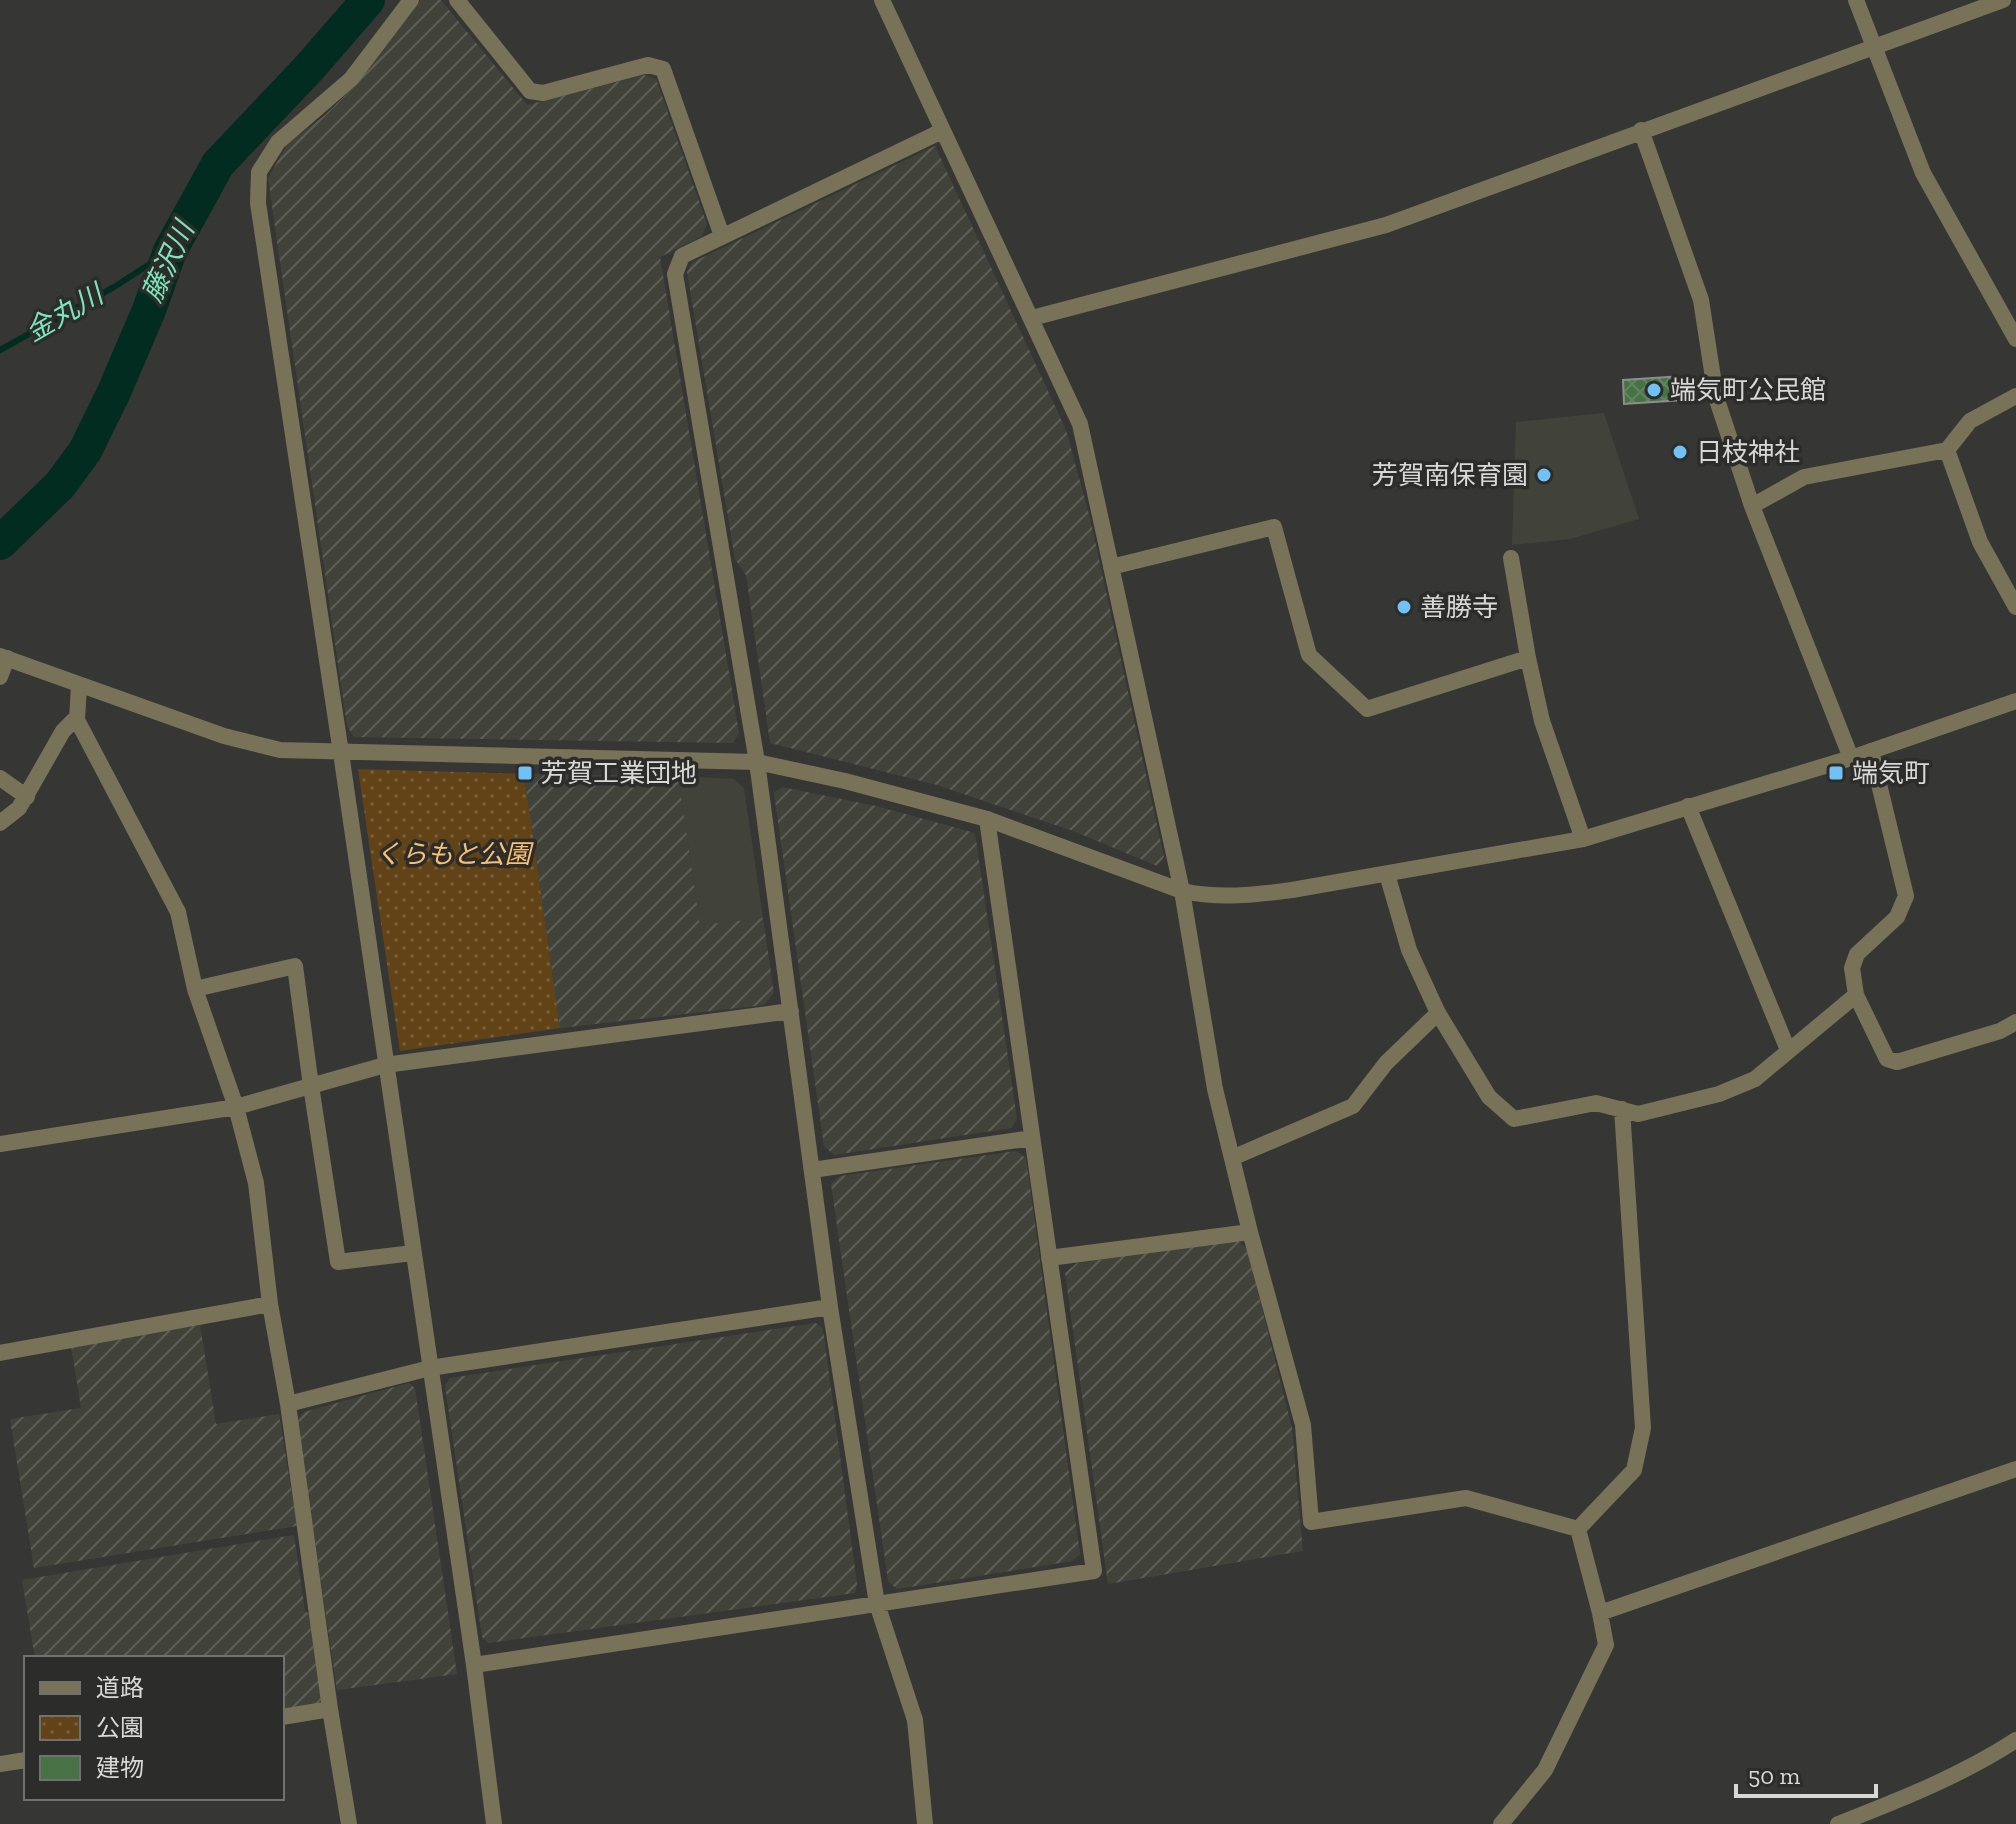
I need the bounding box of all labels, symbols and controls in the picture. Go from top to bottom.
water label: 藤沢川 [135,214,202,307]
water label: 金丸川 [19,276,111,348]
place label: 端気町公民館 [1670,374,1826,406]
marker: 端気町公民館 [1645,381,1663,399]
place label: 日枝神社 [1696,436,1800,468]
marker: 日枝神社 [1671,443,1689,461]
place label: 芳賀南保育園 [1372,459,1528,491]
marker: 芳賀南保育園 [1535,466,1553,484]
place label: 善勝寺 [1420,591,1498,623]
marker: 善勝寺 [1395,598,1413,616]
place label: 芳賀工業団地 [541,757,697,789]
place label: 端気町 [1852,757,1930,789]
marker: 芳賀工業団地 [516,764,534,782]
marker: 端気町 [1827,764,1845,782]
park label: くらもと公園 [375,838,535,870]
legend [24,1656,284,1800]
text: 道路 [96,1673,144,1702]
text: 公園 [96,1713,144,1742]
scale bar [1736,1748,1876,1798]
text: 建物 [96,1753,144,1782]
text: 50 m [1748,1761,1801,1790]

